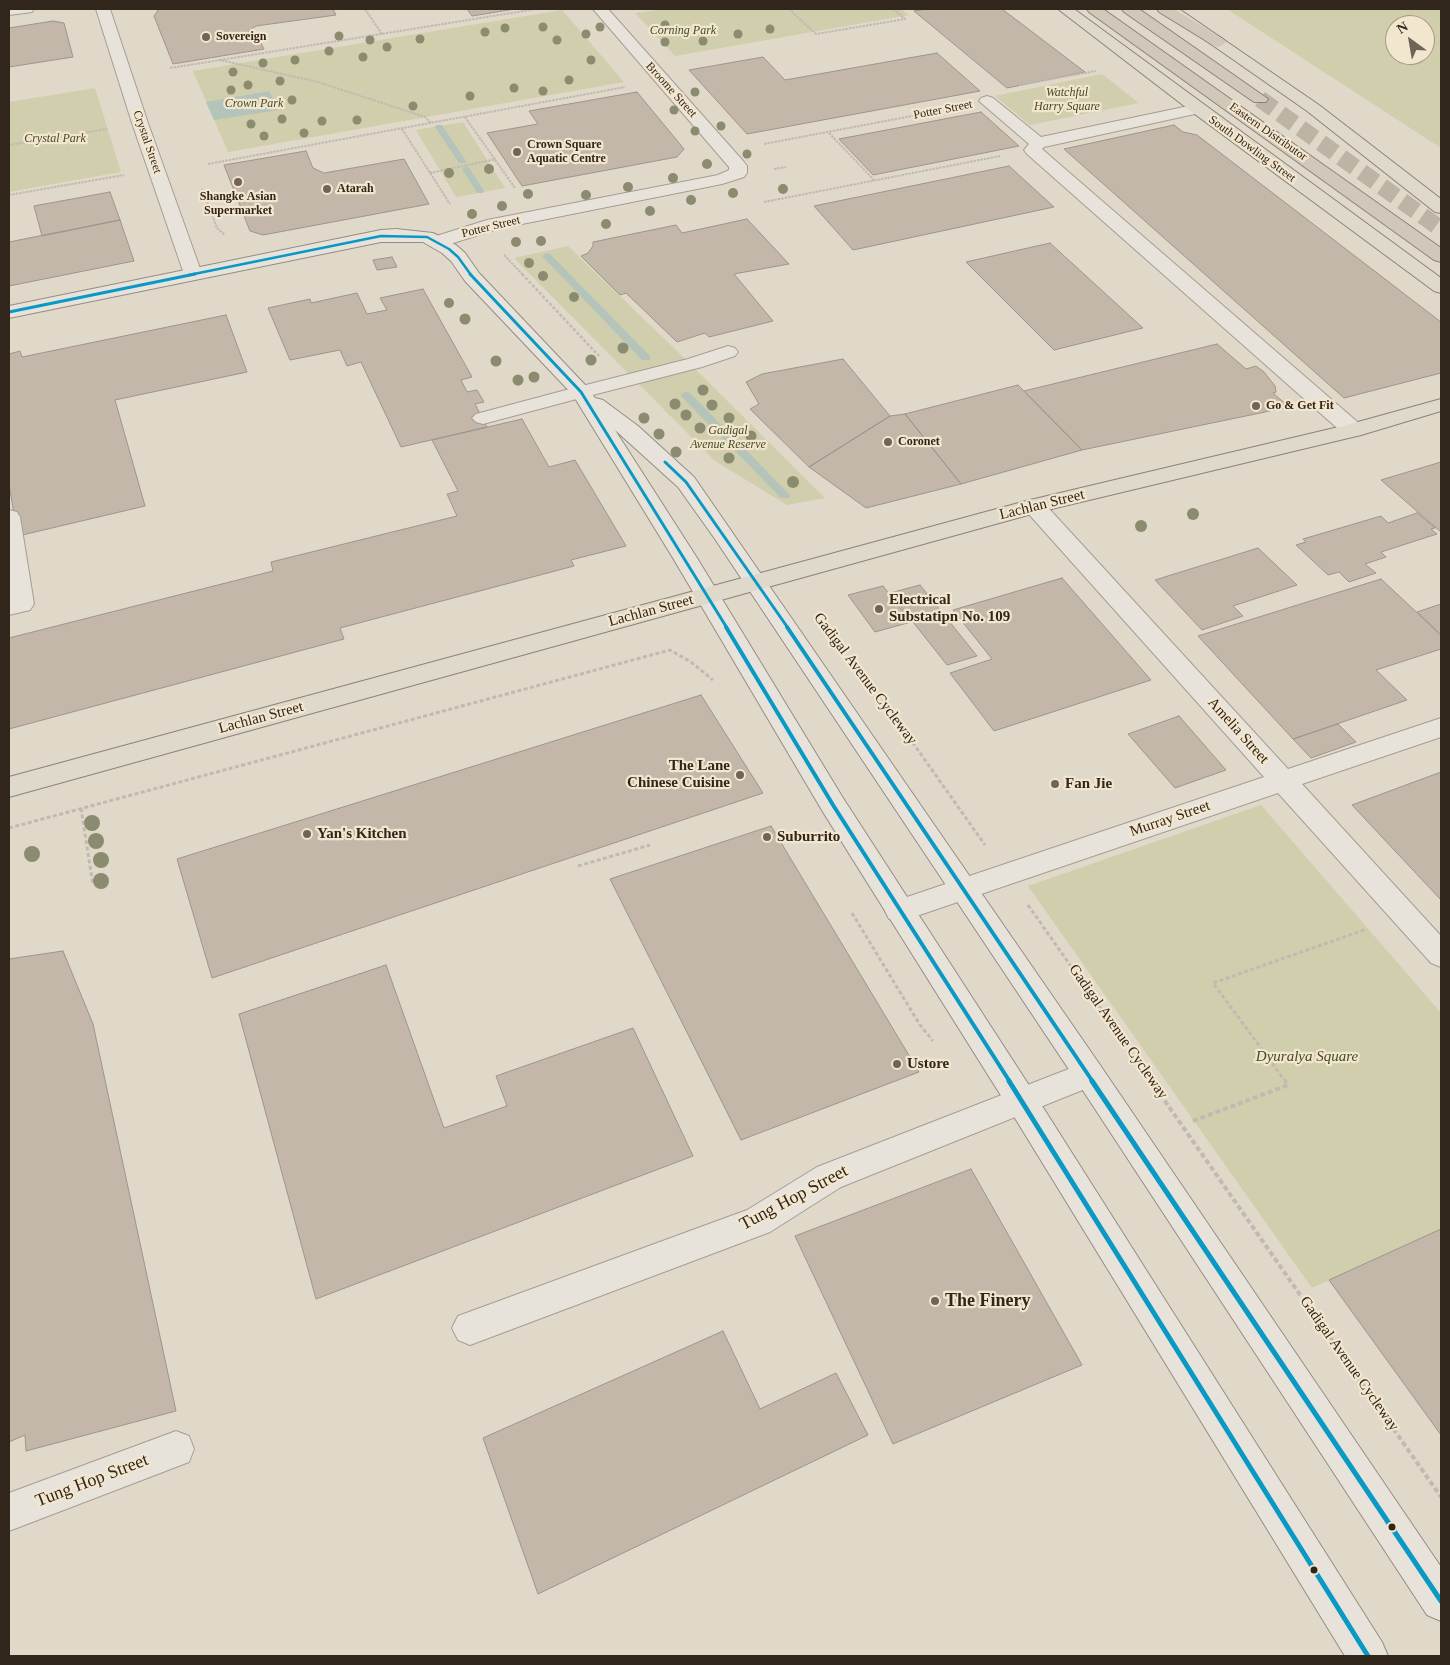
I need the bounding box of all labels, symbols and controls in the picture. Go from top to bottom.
north arrow [1385,15,1435,65]
text: N [1394,19,1411,37]
park label: Corning Park [650,24,716,38]
place label: Sovereign [216,30,266,44]
marker: Sovereign [200,31,212,43]
street label: Broome Street [642,59,700,121]
park label: Watchful Harry Square [1034,86,1100,114]
park label: Crown Park [225,97,283,111]
street label: Potter Street [912,97,974,123]
street label: Eastern Distributor [1226,100,1310,164]
street label: Crystal Street [130,109,164,175]
street label: South Dowling Street [1206,113,1298,185]
park label: Crystal Park [24,132,86,146]
place label: Crown Square Aquatic Centre [527,138,606,166]
marker: Crown Square Aquatic Centre [511,146,523,158]
marker: Shangke Asian Supermarket [232,176,244,188]
place label: Atarah [337,182,374,196]
marker: Atarah [321,183,333,195]
place label: Shangke Asian Supermarket [200,190,276,218]
street label: Potter Street [460,213,522,241]
place label: Go & Get Fit [1266,399,1334,413]
marker: Go & Get Fit [1250,400,1262,412]
park label: Gadigal Avenue Reserve [690,424,766,452]
place label: Coronet [898,435,940,449]
marker: Coronet [882,436,894,448]
street label: Lachlan Street [998,486,1086,524]
street label: Lachlan Street [607,591,695,631]
place label: Electrical Substatipn No. 109 [889,591,1010,626]
marker: Electrical Substatipn No. 109 [873,603,885,615]
street label: Gadigal Avenue Cycleway [810,609,920,749]
street label: Amelia Street [1204,694,1272,768]
street label: Lachlan Street [217,698,305,738]
place label: The Lane Chinese Cuisine [627,757,730,792]
marker: The Lane Chinese Cuisine [734,769,746,781]
place label: Fan Jie [1065,775,1112,793]
marker: Fan Jie [1049,778,1061,790]
street label: Murray Street [1127,797,1213,841]
place label: Yan's Kitchen [317,825,407,843]
marker: Yan's Kitchen [301,828,313,840]
place label: Suburrito [777,828,840,846]
marker: Suburrito [761,831,773,843]
street label: Gadigal Avenue Cycleway [1065,961,1171,1103]
park label: Dyuralya Square [1256,1048,1358,1066]
place label: Ustore [907,1055,949,1073]
marker: Ustore [891,1058,903,1070]
street label: Tung Hop Street [736,1160,852,1236]
place label: The Finery [945,1290,1030,1312]
street label: Gadigal Avenue Cycleway [1296,1293,1402,1435]
marker: The Finery [929,1295,941,1307]
street label: Tung Hop Street [32,1450,152,1512]
unlabelled marker [1387,1522,1397,1532]
unlabelled marker [1309,1565,1319,1575]

